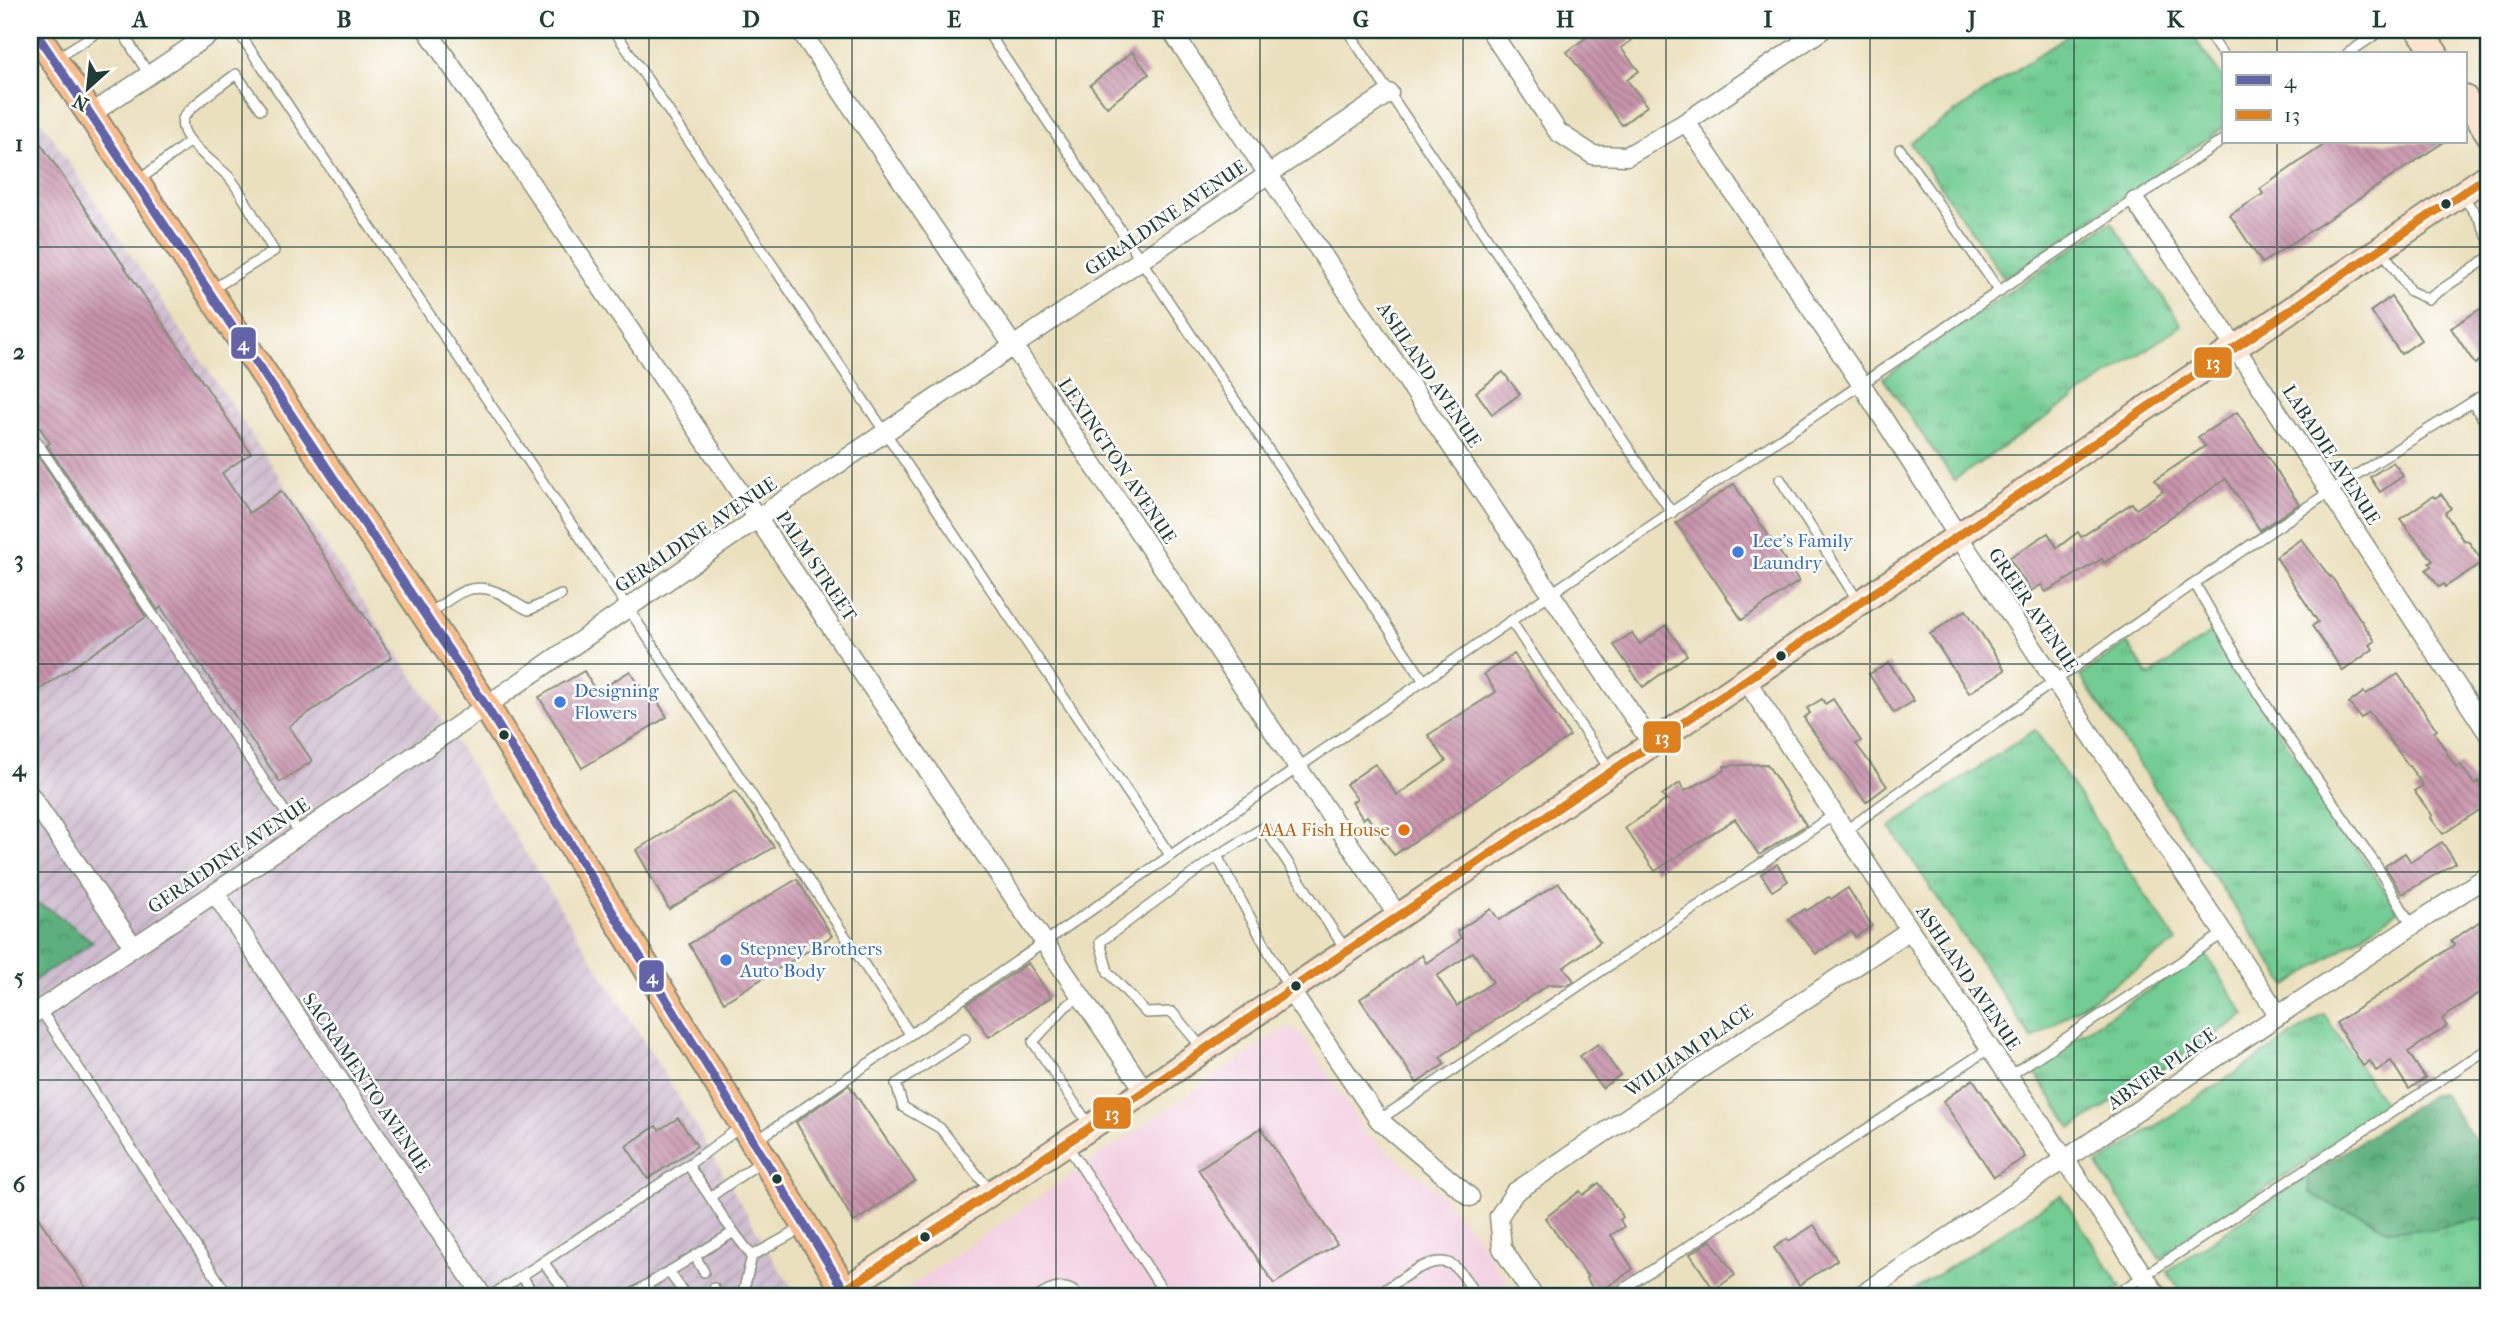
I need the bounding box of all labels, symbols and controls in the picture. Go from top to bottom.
text: A [131,6,149,33]
text: B [337,6,352,33]
text: C [539,6,555,33]
text: D [742,6,760,33]
text: E [947,6,961,33]
text: F [1151,6,1165,33]
text: G [1353,6,1369,33]
text: H [1556,6,1574,33]
text: I [1764,6,1773,33]
text: J [1966,6,1977,33]
text: K [2167,6,2186,33]
text: L [2372,6,2387,33]
north arrow [52,52,122,122]
legend [2222,52,2466,144]
text: 4 [2284,69,2297,93]
text: N [69,89,92,115]
text: 13 [2284,103,2300,127]
text: 1 [15,130,23,157]
street label: GERALDINE AVENUE [1081,155,1251,280]
unlabelled marker [2439,197,2453,211]
street label: ASHLAND AVENUE [1372,297,1486,452]
line badge: 4 [230,326,257,360]
text: 4 [236,333,249,355]
text: 2 [13,338,25,365]
line badge: 13 [2193,346,2233,379]
text: 13 [2206,352,2220,374]
street label: LEXINGTON AVENUE [1053,374,1181,548]
street label: LABADIE AVENUE [2278,381,2385,529]
street label: GERALDINE AVENUE [611,472,781,597]
street label: PALM STREET [771,507,861,626]
place label: Lee's Family Laundry [1752,530,1854,574]
marker: Lee's Family Laundry [1730,544,1746,560]
street label: GREER AVENUE [1984,544,2083,676]
text: 3 [14,546,24,573]
unlabelled marker [1774,649,1788,663]
place label: Designing Flowers [574,680,659,724]
marker: Designing Flowers [552,694,568,710]
line badge: 13 [1642,720,1682,754]
text: 13 [1655,727,1669,749]
unlabelled marker [497,728,511,742]
text: 4 [11,755,27,782]
street label: GERALDINE AVENUE [144,793,314,918]
place label: AAA Fish House [1259,819,1390,841]
marker: AAA Fish House [1396,822,1412,838]
street label: ASHLAND AVENUE [1911,900,2025,1055]
place label: Stepney Brothers Auto Body [739,938,882,982]
marker: Stepney Brothers Auto Body [718,952,734,968]
line badge: 4 [638,959,665,993]
text: 5 [14,963,24,990]
text: 4 [645,966,658,988]
unlabelled marker [1289,979,1303,993]
street label: SACRAMENTO AVENUE [298,989,435,1177]
street label: WILLIAM PLACE [1620,1000,1757,1102]
street label: ABNER PLACE [2103,1023,2221,1115]
line badge: 13 [1092,1096,1132,1130]
text: 13 [1105,1103,1119,1125]
text: 6 [13,1171,26,1198]
unlabelled marker [770,1172,784,1186]
unlabelled marker [918,1230,932,1244]

